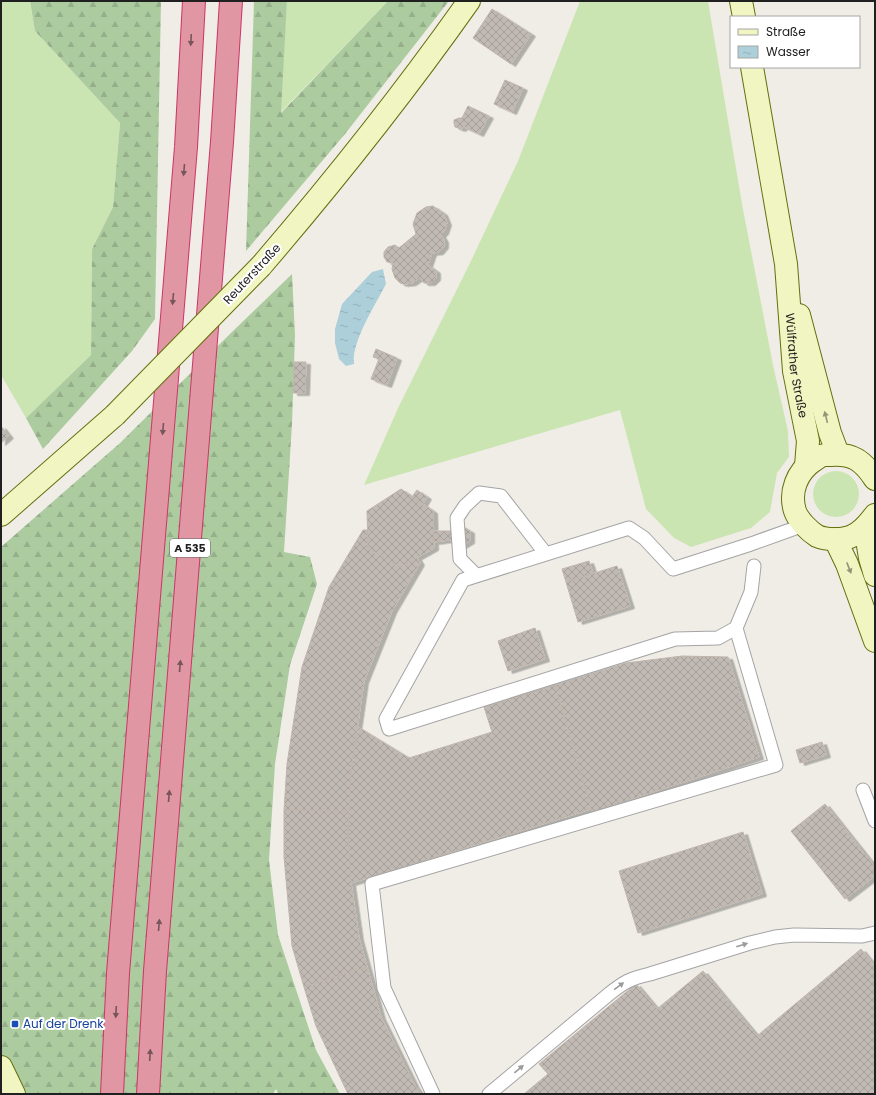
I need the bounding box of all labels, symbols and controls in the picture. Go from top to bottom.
legend [730,16,860,68]
text: Straße [766,23,806,40]
one-way arrow [188,34,195,46]
text: Wasser [766,43,811,60]
one-way arrow [180,164,187,176]
street label: Reuterstraße [219,240,284,308]
one-way arrow [170,293,177,305]
street label: Wülfrather Straße [782,312,812,419]
one-way arrow [822,411,828,424]
one-way arrow [159,423,166,435]
road number: A 535 [170,539,210,557]
one-way arrow [846,563,852,575]
one-way arrow [177,660,184,672]
one-way arrow [166,790,173,802]
one-way arrow [155,919,162,931]
one-way arrow [736,942,748,948]
one-way arrow [614,982,625,990]
one-way arrow [113,1006,120,1018]
place label: Auf der Drenk [23,1015,104,1032]
marker: Auf der Drenk [10,1019,20,1029]
one-way arrow [147,1049,154,1061]
one-way arrow [514,1064,524,1073]

